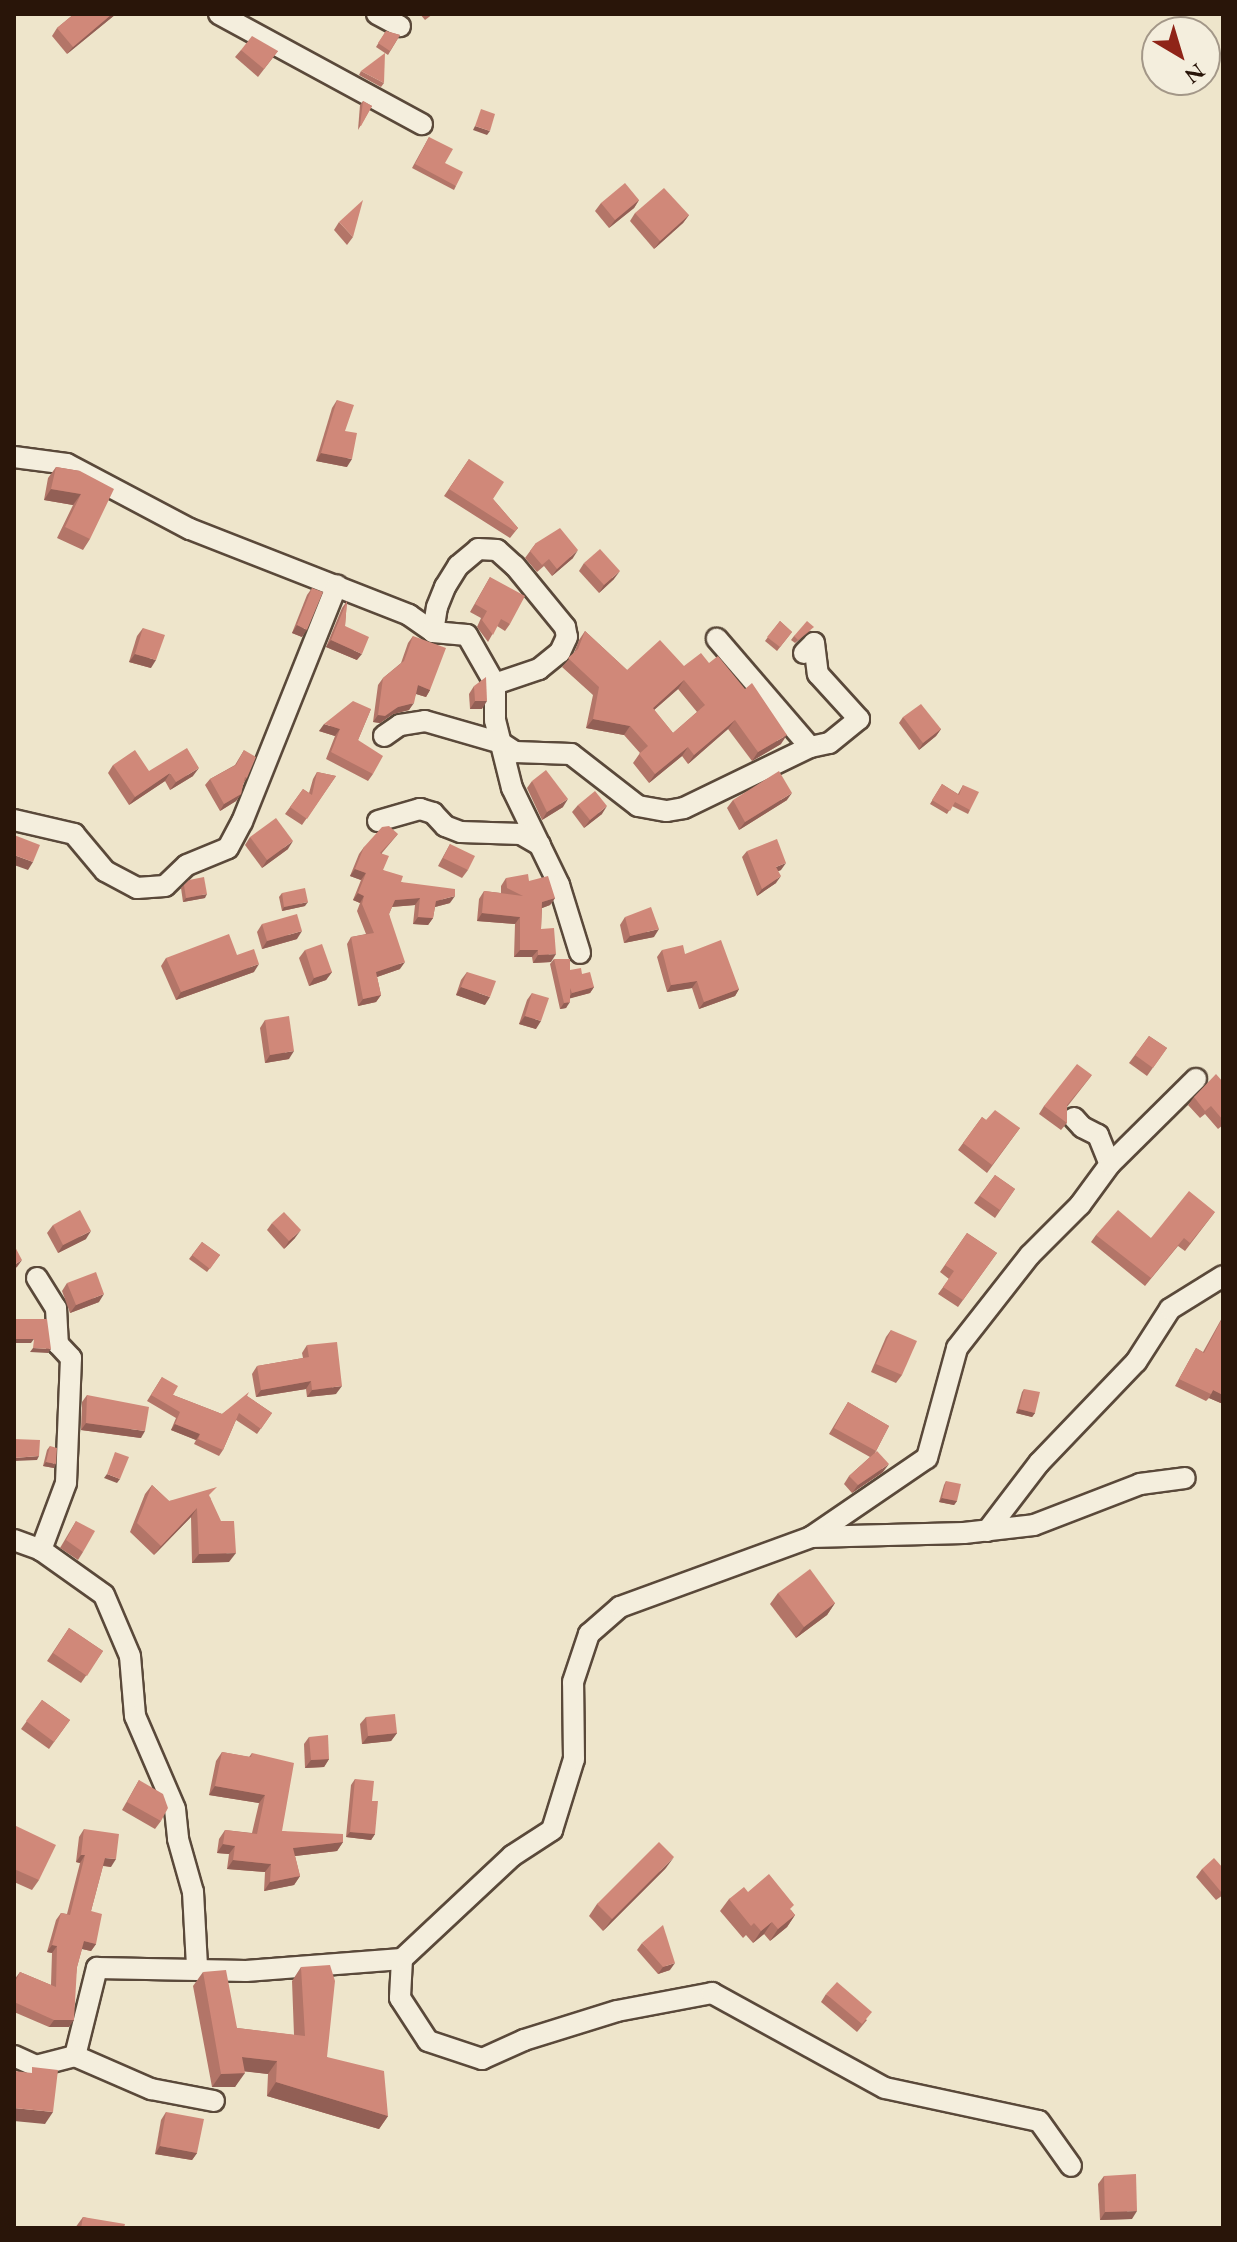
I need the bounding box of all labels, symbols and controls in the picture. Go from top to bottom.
north arrow [1141,16,1221,96]
text: N [1179,57,1211,91]

